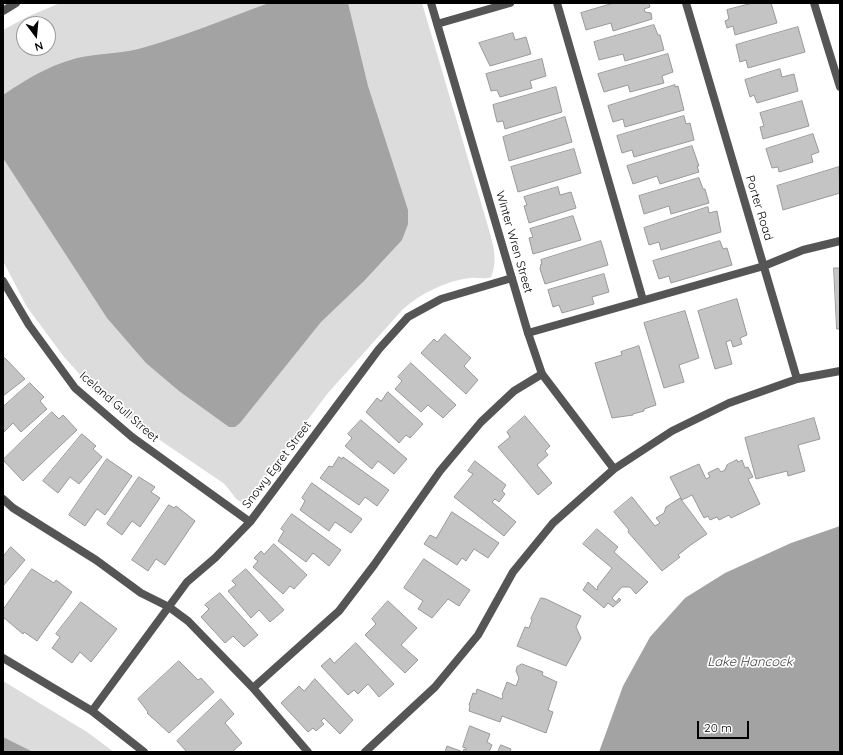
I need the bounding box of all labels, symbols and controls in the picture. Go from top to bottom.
north arrow [16,16,56,56]
text: N [33,39,45,54]
street label: Porter Road [742,174,776,242]
street label: Winter Wren Street [493,189,535,295]
street label: Iceland Gull Street [76,369,162,445]
street label: Snowy Egret Street [240,419,314,511]
water label: Lake Hancock [707,654,793,670]
scale bar [699,713,751,739]
text: 20 m [704,720,732,735]

